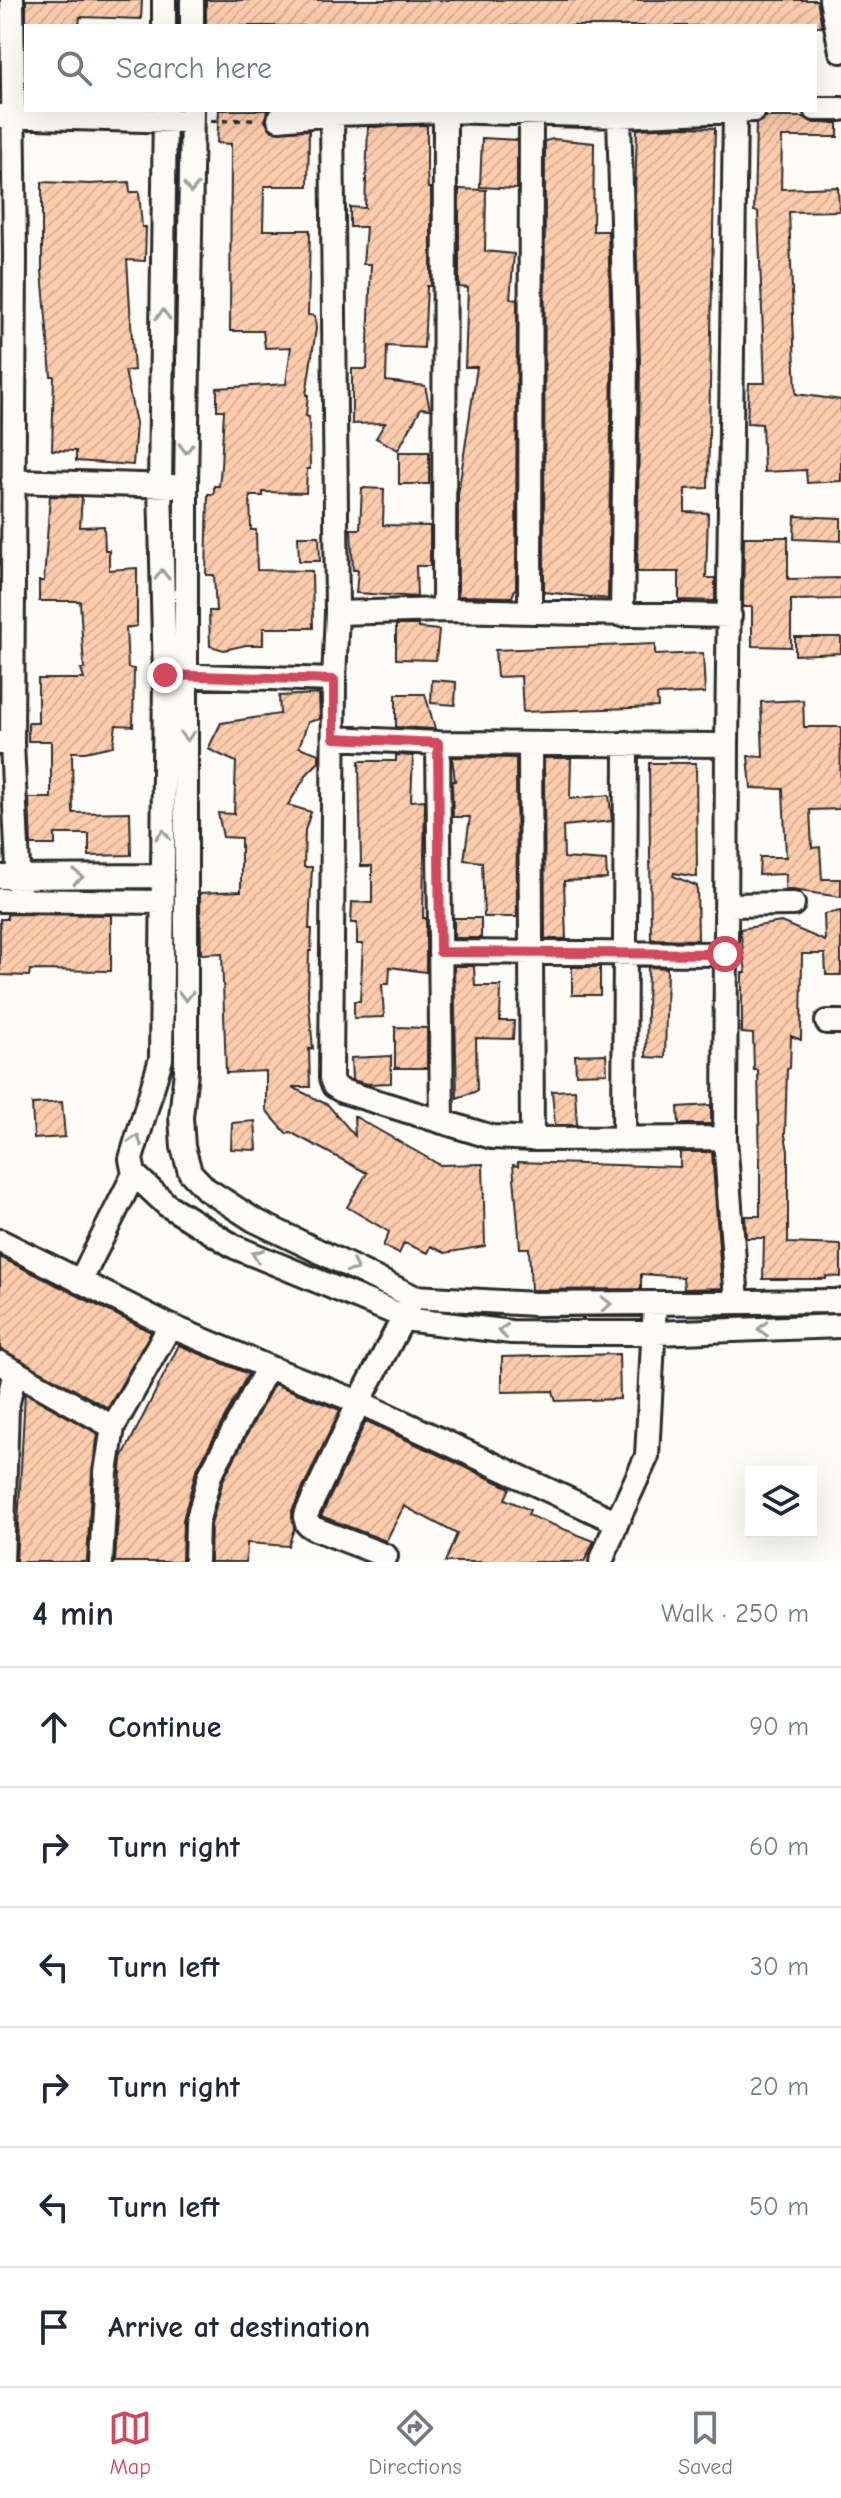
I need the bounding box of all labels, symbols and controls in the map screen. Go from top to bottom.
search box [24,24,817,112]
icon: search [52,46,96,90]
text: Search here [116,51,272,86]
one-way arrow [182,182,200,195]
one-way arrow [154,308,171,321]
one-way arrow [178,442,195,455]
one-way arrow [154,568,171,581]
route end [147,657,183,693]
one-way arrow [178,730,196,743]
one-way arrow [154,828,172,841]
one-way arrow [72,868,85,886]
route start [707,936,743,972]
one-way arrow [177,990,195,1003]
one-way arrow [127,1134,143,1148]
one-way arrow [251,1248,265,1265]
one-way arrow [344,1257,359,1273]
one-way arrow [600,1295,613,1313]
one-way arrow [756,1320,769,1337]
one-way arrow [496,1322,509,1339]
map controls [745,1466,817,1538]
button: layers [745,1466,817,1538]
text: 4 min [32,1594,114,1634]
text: Walk · 250 m [661,1599,809,1629]
icon: ahead [32,1705,76,1749]
text: Continue [108,1710,222,1745]
text: 90 m [749,1712,809,1742]
icon: right [32,1825,76,1869]
text: Turn right [108,1830,240,1865]
text: 60 m [749,1832,809,1862]
icon: left [32,1945,76,1989]
text: Turn left [108,1950,220,1985]
text: 30 m [750,1952,809,1982]
icon: right [32,2065,76,2109]
text: Turn right [108,2070,240,2105]
text: 20 m [749,2072,809,2102]
icon: left [32,2185,76,2229]
text: Turn left [108,2190,220,2225]
text: 50 m [749,2192,809,2222]
icon: arrive [32,2305,76,2349]
text: Arrive at destination [108,2310,370,2345]
tab: Map [108,2406,152,2480]
tab: Directions [369,2406,462,2480]
tab: Saved [678,2406,733,2480]

